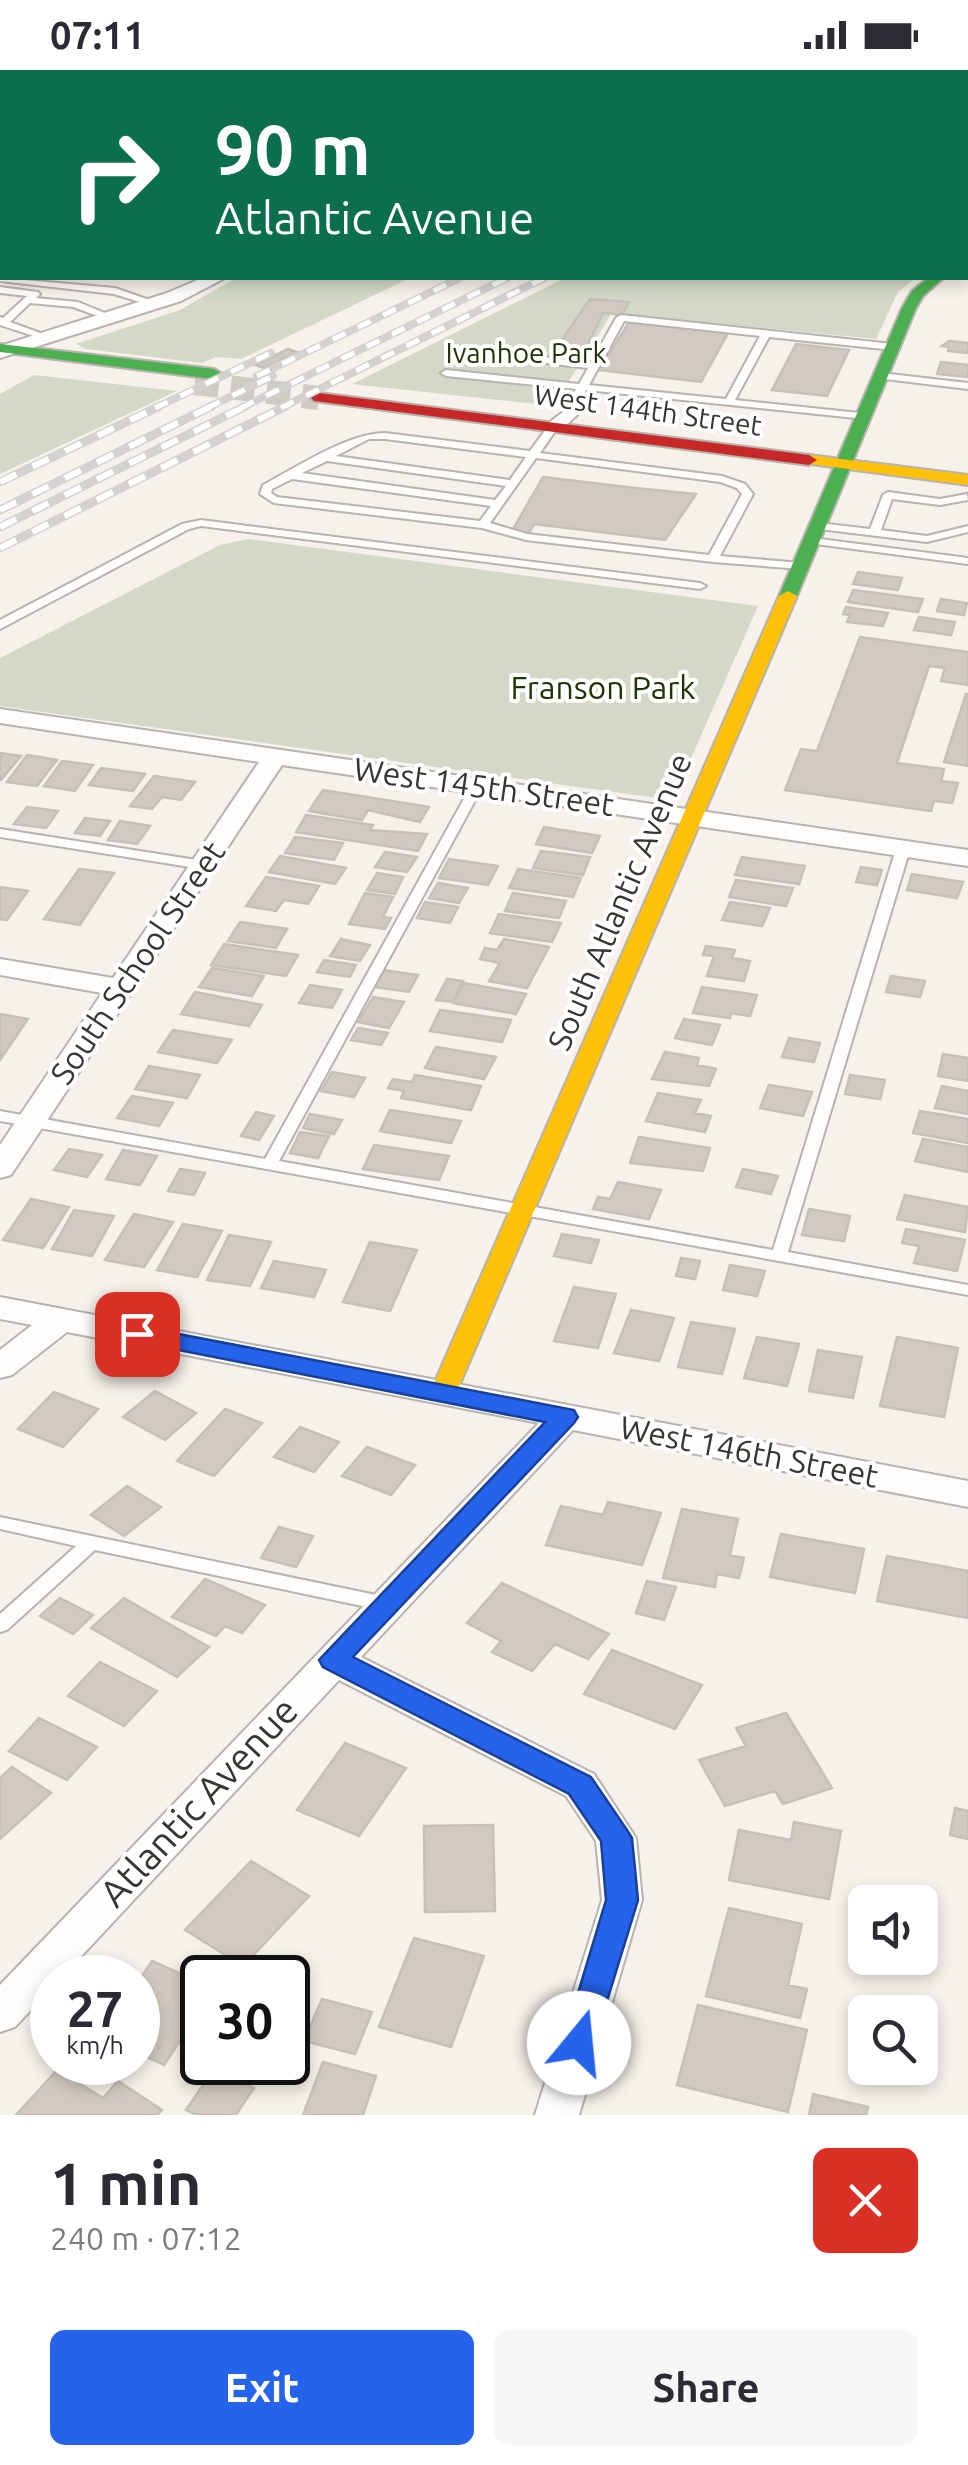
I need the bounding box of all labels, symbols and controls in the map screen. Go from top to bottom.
text: 07:11 [50,14,145,56]
icon: right [50,110,180,240]
text: 90 m [215,110,371,188]
text: Atlantic Avenue [215,192,534,243]
park label: Ivanhoe Park [445,337,607,368]
street label: West 144th Street [532,378,764,441]
park label: Franson Park [511,669,695,705]
street label: South Atlantic Avenue [540,748,698,1055]
street label: West 145th Street [352,750,617,822]
street label: South School Street [43,834,232,1090]
pin [95,1292,180,1377]
icon: arrive [110,1307,165,1362]
street label: West 146th Street [617,1408,882,1494]
street label: Atlantic Avenue [91,1688,306,1914]
map controls [848,1885,938,2085]
button: sound [848,1885,938,1975]
speed limit sign: 30 [180,1955,310,2085]
text: 27 [67,1980,123,2036]
position arrow [527,1991,631,2095]
button: search [848,1995,938,2085]
text: km/h [66,2031,124,2059]
button: close [813,2148,918,2253]
text: 1 min [50,2149,202,2216]
text: 240 m · 07:12 [50,2220,242,2256]
button: Exit [50,2330,474,2445]
button: Share [494,2330,918,2445]

